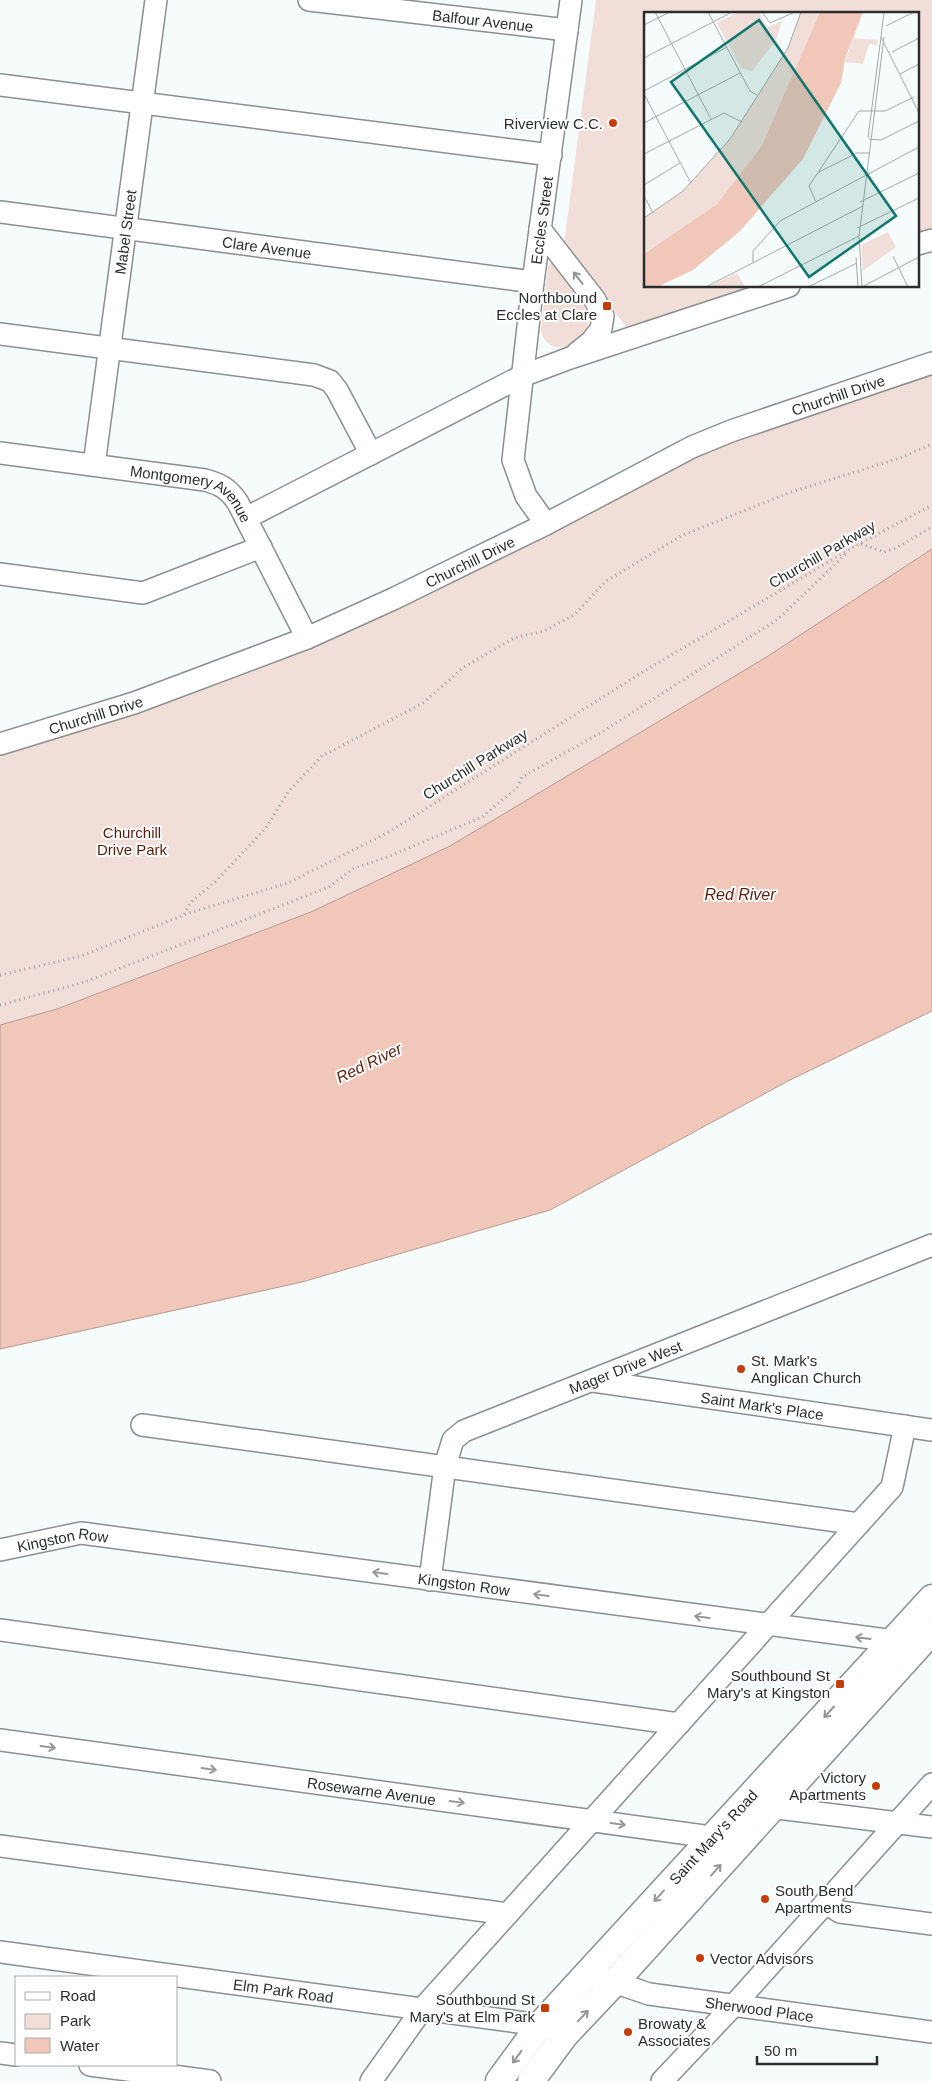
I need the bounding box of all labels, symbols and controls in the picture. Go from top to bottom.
street label: Balfour Avenue [431,6,534,35]
inset map [644,12,920,288]
place label: Riverview C.C. [504,115,603,132]
marker: Riverview C.C. [607,117,619,129]
street label: Eccles Street [527,175,556,265]
street label: Mabel Street [111,188,139,275]
street label: Clare Avenue [221,233,312,261]
one-way arrow [573,272,584,285]
place label: Northbound Eccles at Clare [496,289,597,323]
marker: Northbound Eccles at Clare [601,300,613,312]
street label: Churchill Drive [789,371,887,418]
street label: Montgomery Avenue [129,462,255,525]
street label: Churchill Parkway [766,516,879,591]
street label: Churchill Drive [422,532,517,590]
street label: Churchill Drive [46,692,145,737]
street label: Churchill Parkway [420,725,531,803]
park label: Churchill Drive Park [97,824,168,858]
water label: Red River [704,886,776,903]
water label: Red River [333,1039,405,1086]
street label: Mager Drive West [567,1337,685,1397]
place label: St. Mark's Anglican Church [751,1352,861,1386]
marker: St. Mark's Anglican Church [735,1363,747,1375]
street label: Saint Mark's Place [700,1388,825,1423]
street label: Kingston Row [16,1524,110,1555]
one-way arrow [372,1568,388,1578]
street label: Kingston Row [417,1569,511,1598]
one-way arrow [533,1590,549,1600]
one-way arrow [694,1612,710,1622]
one-way arrow [855,1632,871,1642]
place label: Southbound St Mary's at Kingston [707,1667,831,1701]
marker: Southbound St Mary's at Kingston [834,1678,846,1690]
one-way arrow [823,1706,835,1719]
one-way arrow [40,1742,56,1752]
one-way arrow [201,1764,217,1774]
place label: Victory Apartments [789,1769,866,1803]
street label: Rosewarne Avenue [306,1773,437,1808]
marker: Victory Apartments [870,1780,882,1792]
street label: Saint Mary's Road [665,1786,760,1887]
one-way arrow [449,1797,465,1807]
one-way arrow [610,1819,626,1829]
one-way arrow [710,1864,722,1877]
place label: South Bend Apartments [775,1882,853,1916]
one-way arrow [654,1890,665,1903]
marker: South Bend Apartments [759,1893,771,1905]
place label: Vector Advisors [710,1950,813,1967]
marker: Vector Advisors [694,1952,706,1964]
street label: Elm Park Road [232,1975,335,2005]
legend [15,1976,178,2066]
text: Road [60,1987,96,2004]
place label: Southbound St Mary's at Elm Park [410,1991,536,2025]
street label: Sherwood Place [704,1993,815,2025]
marker: Southbound St Mary's at Elm Park [539,2002,551,2014]
one-way arrow [577,2009,589,2022]
text: Park [60,2012,91,2029]
place label: Browaty & Associates [638,2015,711,2049]
marker: Browaty & Associates [622,2026,634,2038]
scale bar [757,2034,877,2066]
text: Water [60,2037,99,2054]
text: 50 m [764,2042,797,2059]
one-way arrow [512,2050,522,2064]

